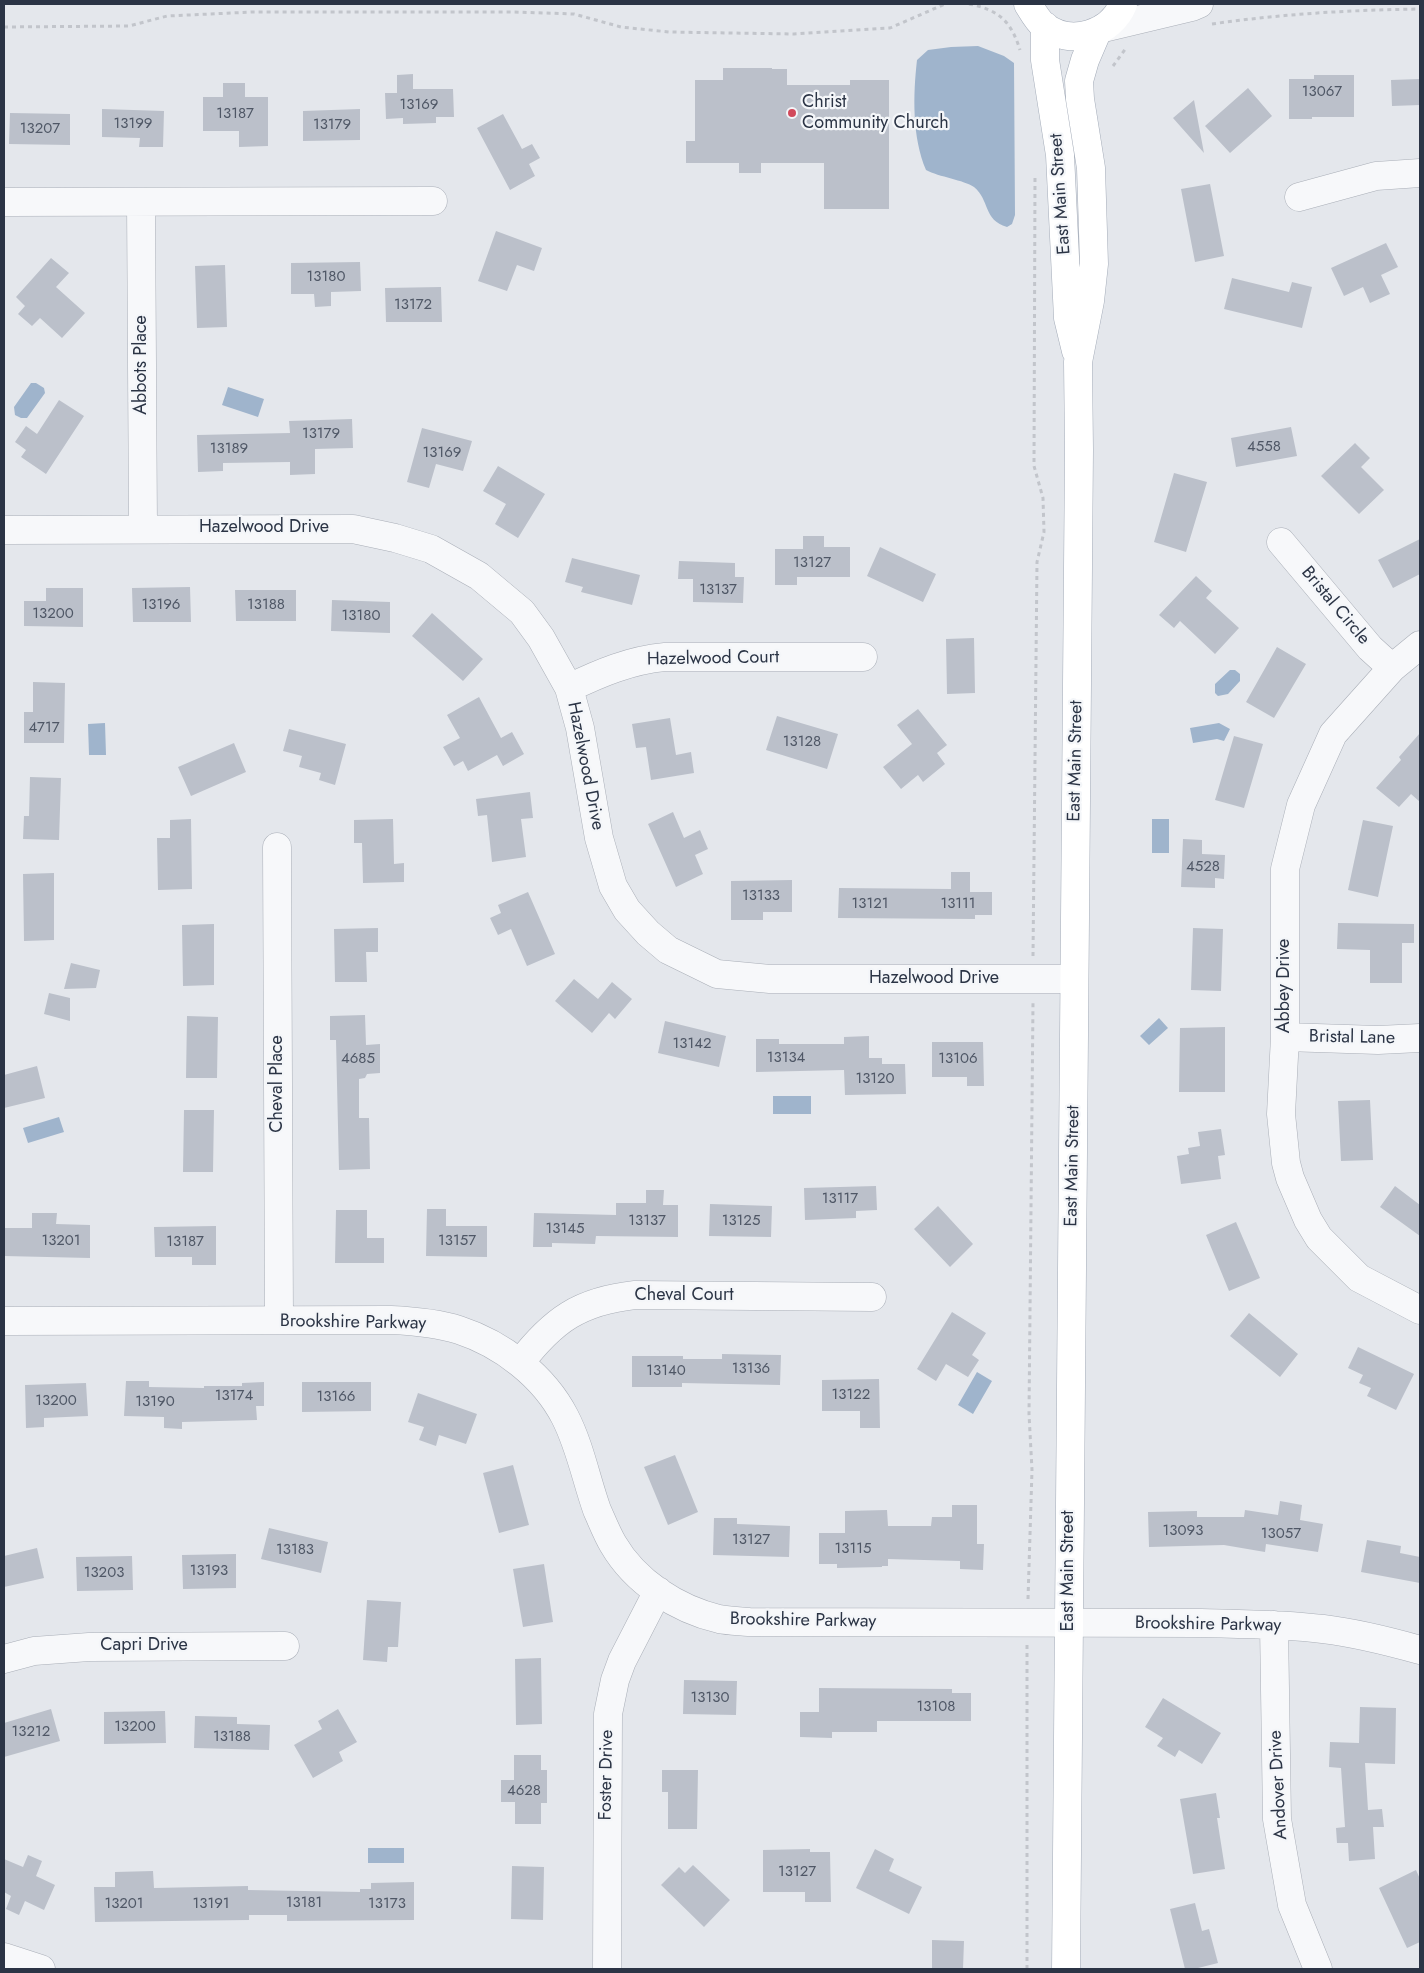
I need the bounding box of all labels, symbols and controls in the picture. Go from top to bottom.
house number: 13067 [1302,83,1342,101]
place label: Christ Community Church [802,92,949,134]
house number: 13169 [400,96,438,114]
house number: 13187 [216,105,254,123]
marker: Christ Community Church [786,107,798,119]
house number: 13199 [114,115,152,133]
house number: 13179 [313,116,351,134]
house number: 13207 [20,120,60,138]
street label: East Main Street [1046,133,1076,255]
house number: 13180 [307,268,345,286]
house number: 13172 [394,296,432,314]
street label: Abbots Place [131,315,153,415]
house number: 13179 [302,425,340,443]
house number: 4558 [1247,438,1281,456]
house number: 13189 [210,440,248,458]
house number: 13169 [423,444,461,462]
street label: Hazelwood Drive [199,517,329,539]
house number: 13127 [793,554,831,572]
street label: Bristal Circle [1296,562,1374,650]
house number: 13137 [699,581,737,599]
house number: 13196 [142,596,180,614]
house number: 13188 [247,596,285,614]
house number: 13200 [32,605,74,623]
house number: 13180 [342,607,380,625]
street label: Hazelwood Court [647,647,779,671]
street label: Hazelwood Drive [562,700,608,832]
street label: East Main Street [1064,700,1088,822]
house number: 4717 [28,719,60,737]
house number: 13128 [783,733,821,751]
house number: 4528 [1186,858,1220,876]
house number: 13133 [742,887,780,905]
house number: 13121 [852,895,888,913]
house number: 13111 [940,895,976,913]
street label: Abbey Drive [1274,939,1296,1033]
street label: Hazelwood Drive [869,968,999,990]
street label: Bristal Lane [1309,1026,1395,1050]
street label: Cheval Place [267,1035,289,1133]
house number: 13142 [673,1035,711,1053]
house number: 13134 [767,1049,805,1067]
house number: 4685 [341,1050,375,1068]
house number: 13106 [938,1050,978,1068]
house number: 13120 [855,1070,895,1088]
street label: East Main Street [1061,1105,1085,1227]
house number: 13117 [822,1190,858,1208]
house number: 13137 [628,1212,666,1230]
house number: 13125 [722,1212,760,1230]
house number: 13145 [546,1220,584,1238]
house number: 13201 [41,1232,81,1250]
house number: 13157 [438,1232,476,1250]
house number: 13187 [166,1233,204,1251]
street label: Cheval Court [635,1285,733,1307]
street label: Brookshire Parkway [280,1311,426,1335]
house number: 13136 [732,1360,770,1378]
house number: 13140 [646,1362,686,1380]
house number: 13122 [832,1386,870,1404]
house number: 13174 [215,1387,253,1405]
house number: 13166 [317,1388,355,1406]
house number: 13200 [35,1392,77,1410]
house number: 13190 [135,1393,175,1411]
street label: East Main Street [1058,1510,1080,1632]
house number: 13093 [1163,1522,1203,1540]
house number: 13057 [1261,1525,1301,1543]
house number: 13127 [732,1531,770,1549]
house number: 13115 [835,1540,871,1558]
house number: 13183 [276,1541,314,1559]
house number: 13193 [190,1562,228,1580]
house number: 13203 [84,1564,124,1582]
street label: Brookshire Parkway [730,1609,876,1633]
street label: Brookshire Parkway [1135,1613,1281,1637]
street label: Capri Drive [100,1635,188,1657]
house number: 13130 [691,1689,729,1707]
house number: 13108 [917,1698,955,1716]
house number: 13200 [114,1718,156,1736]
house number: 13212 [12,1723,50,1741]
house number: 13188 [213,1728,251,1746]
street label: Foster Drive [595,1729,619,1821]
street label: Andover Drive [1265,1730,1293,1840]
house number: 4628 [507,1782,541,1800]
house number: 13127 [778,1863,816,1881]
house number: 13181 [286,1894,322,1912]
house number: 13201 [104,1895,144,1913]
house number: 13191 [192,1895,230,1913]
house number: 13173 [368,1895,406,1913]

